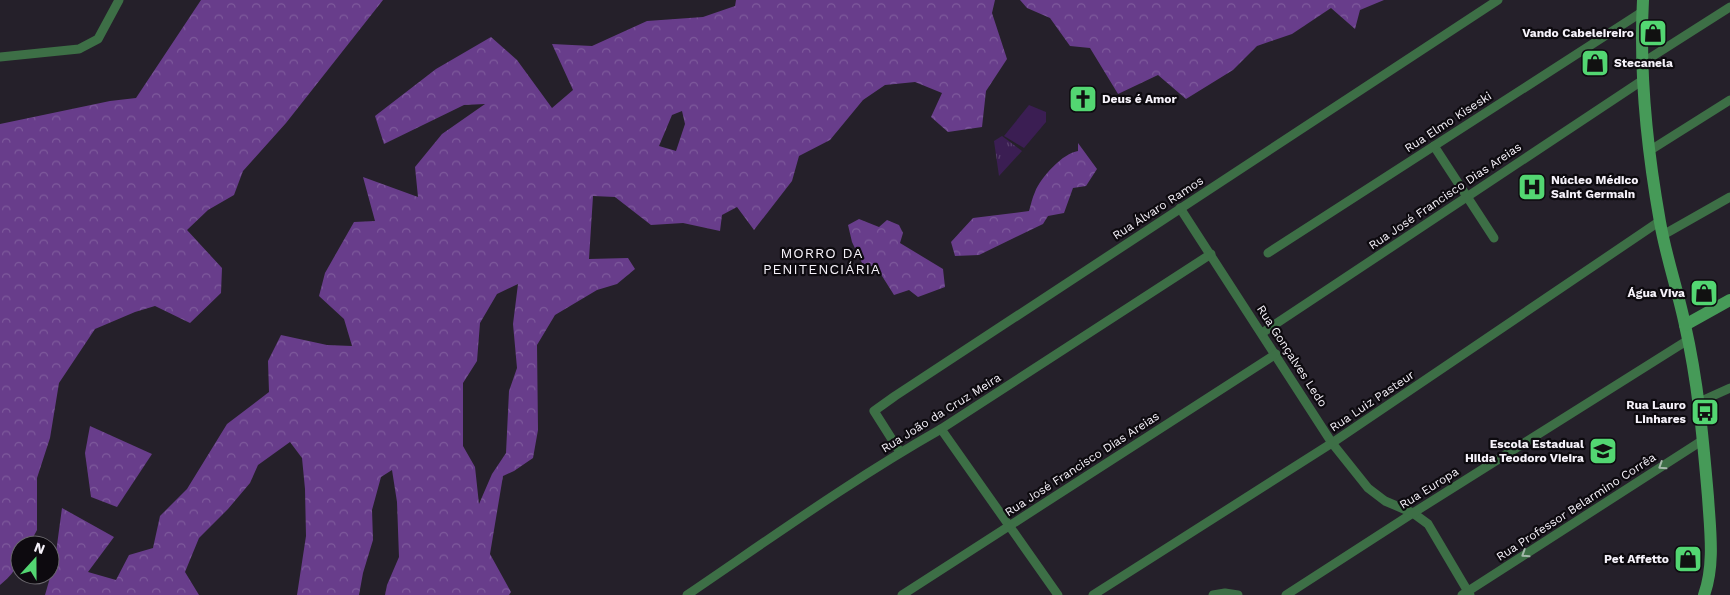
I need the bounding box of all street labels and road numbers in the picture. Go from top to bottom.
street label: Rua Elmo Kiseski [1402,89,1494,155]
street label: Rua José Francisco Dias Areias [1366,140,1524,252]
street label: Rua Álvaro Ramos [1110,173,1206,243]
street label: Rua Gonçalves Ledo [1254,303,1330,409]
street label: Rua Luiz Pasteur [1327,368,1417,434]
street label: Rua João da Cruz Meira [879,370,1004,456]
street label: Rua José Francisco Dias Areias [1002,409,1162,519]
street label: Rua Professor Belarmino Corrêa [1494,450,1658,564]
street label: Rua Europa [1397,464,1461,512]

